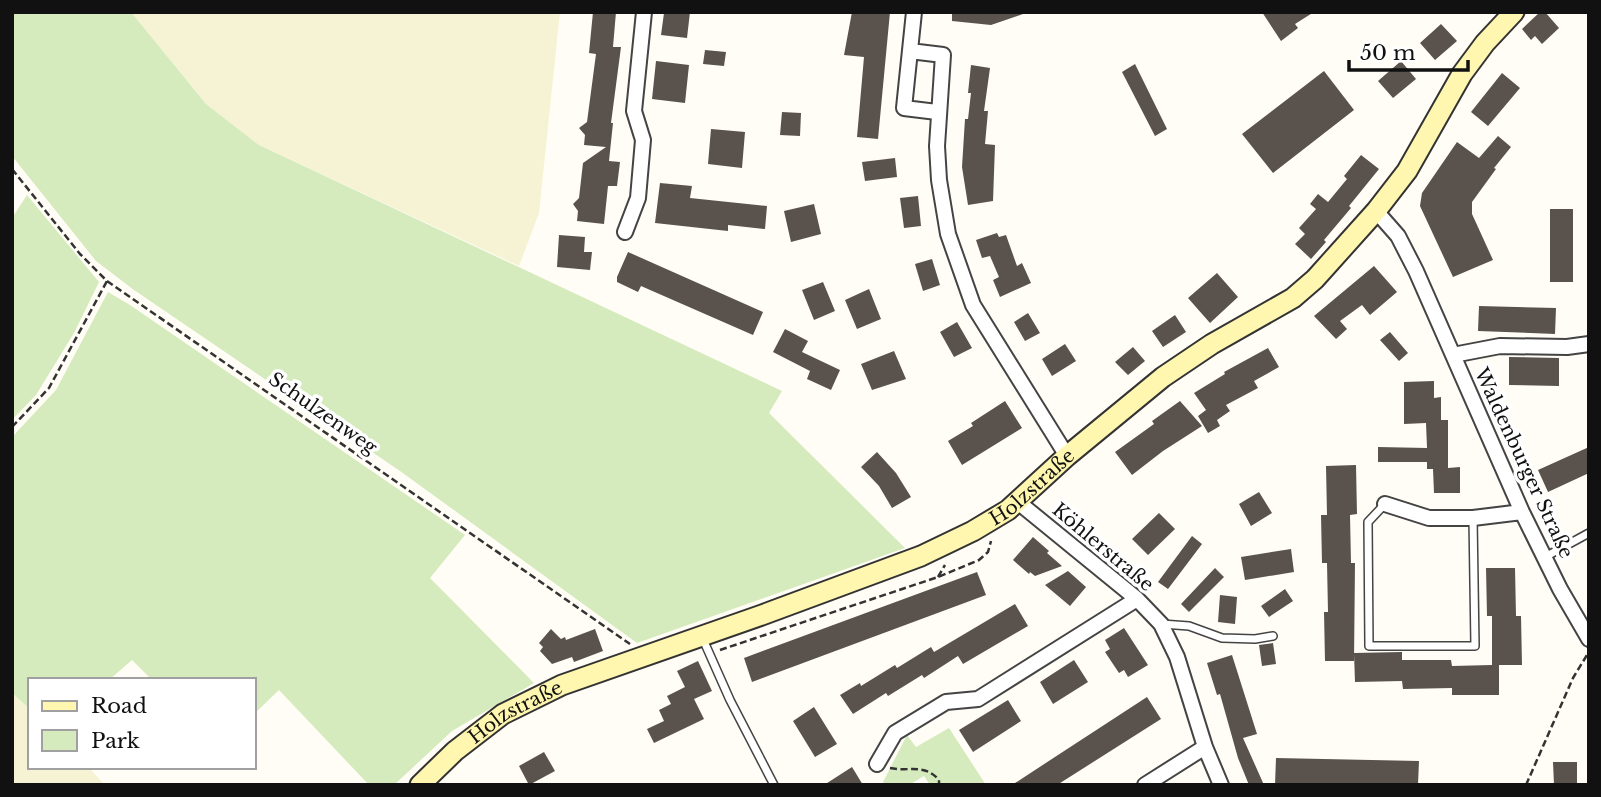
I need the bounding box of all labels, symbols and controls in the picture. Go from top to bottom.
scale bar [1349,28,1468,72]
text: 50 m [1360,40,1416,66]
street label: Waldenburger Straße [1469,363,1578,562]
street label: Schulzenweg [264,367,382,459]
street label: Holzstraße [985,444,1079,530]
street label: Köhlerstraße [1048,498,1158,596]
street label: Holzstraße [463,675,566,748]
legend [28,678,256,769]
text: Road [91,693,147,719]
text: Park [91,728,140,754]

